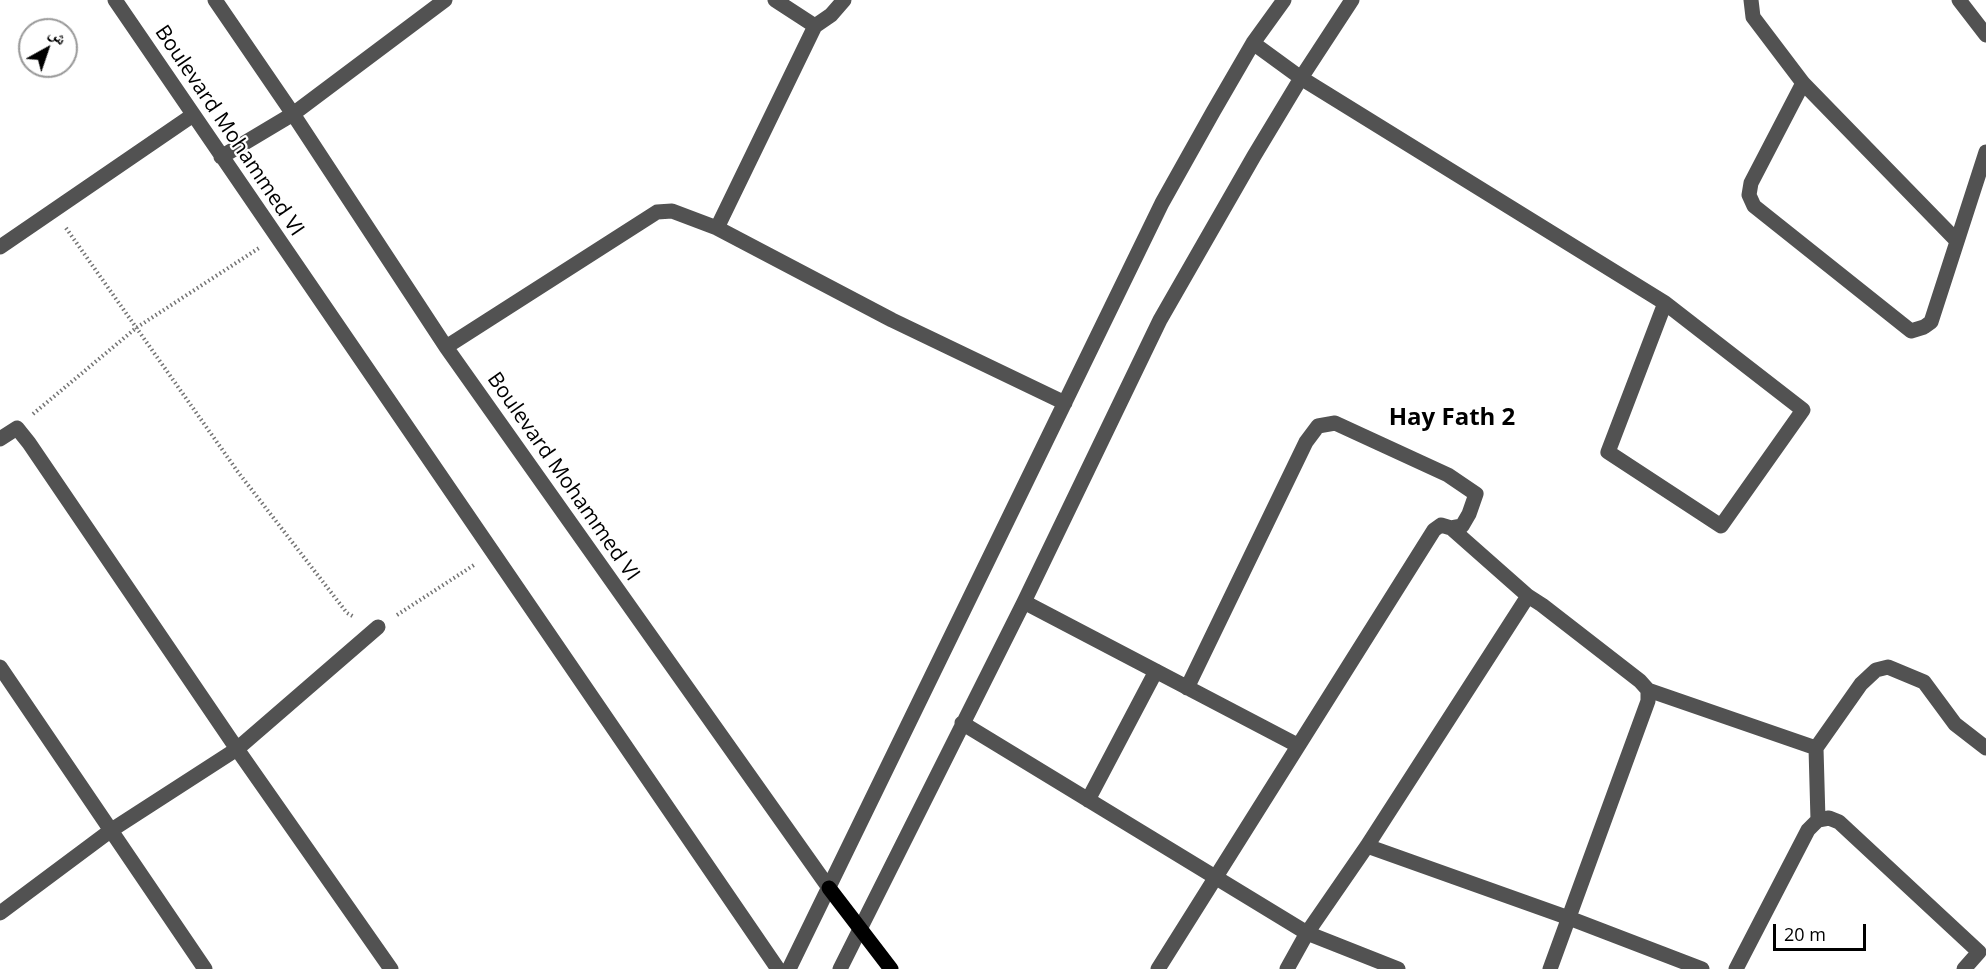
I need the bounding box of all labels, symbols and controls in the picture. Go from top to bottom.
north arrow [18,18,78,78]
street label: Boulevard Mohammed VI [149,21,309,241]
text: ش [45,22,72,50]
street label: Boulevard Mohammed VI [481,368,645,586]
district label: Hay Fath 2 [1389,404,1515,432]
scale bar [1776,912,1869,950]
text: 20 m [1784,922,1826,946]

